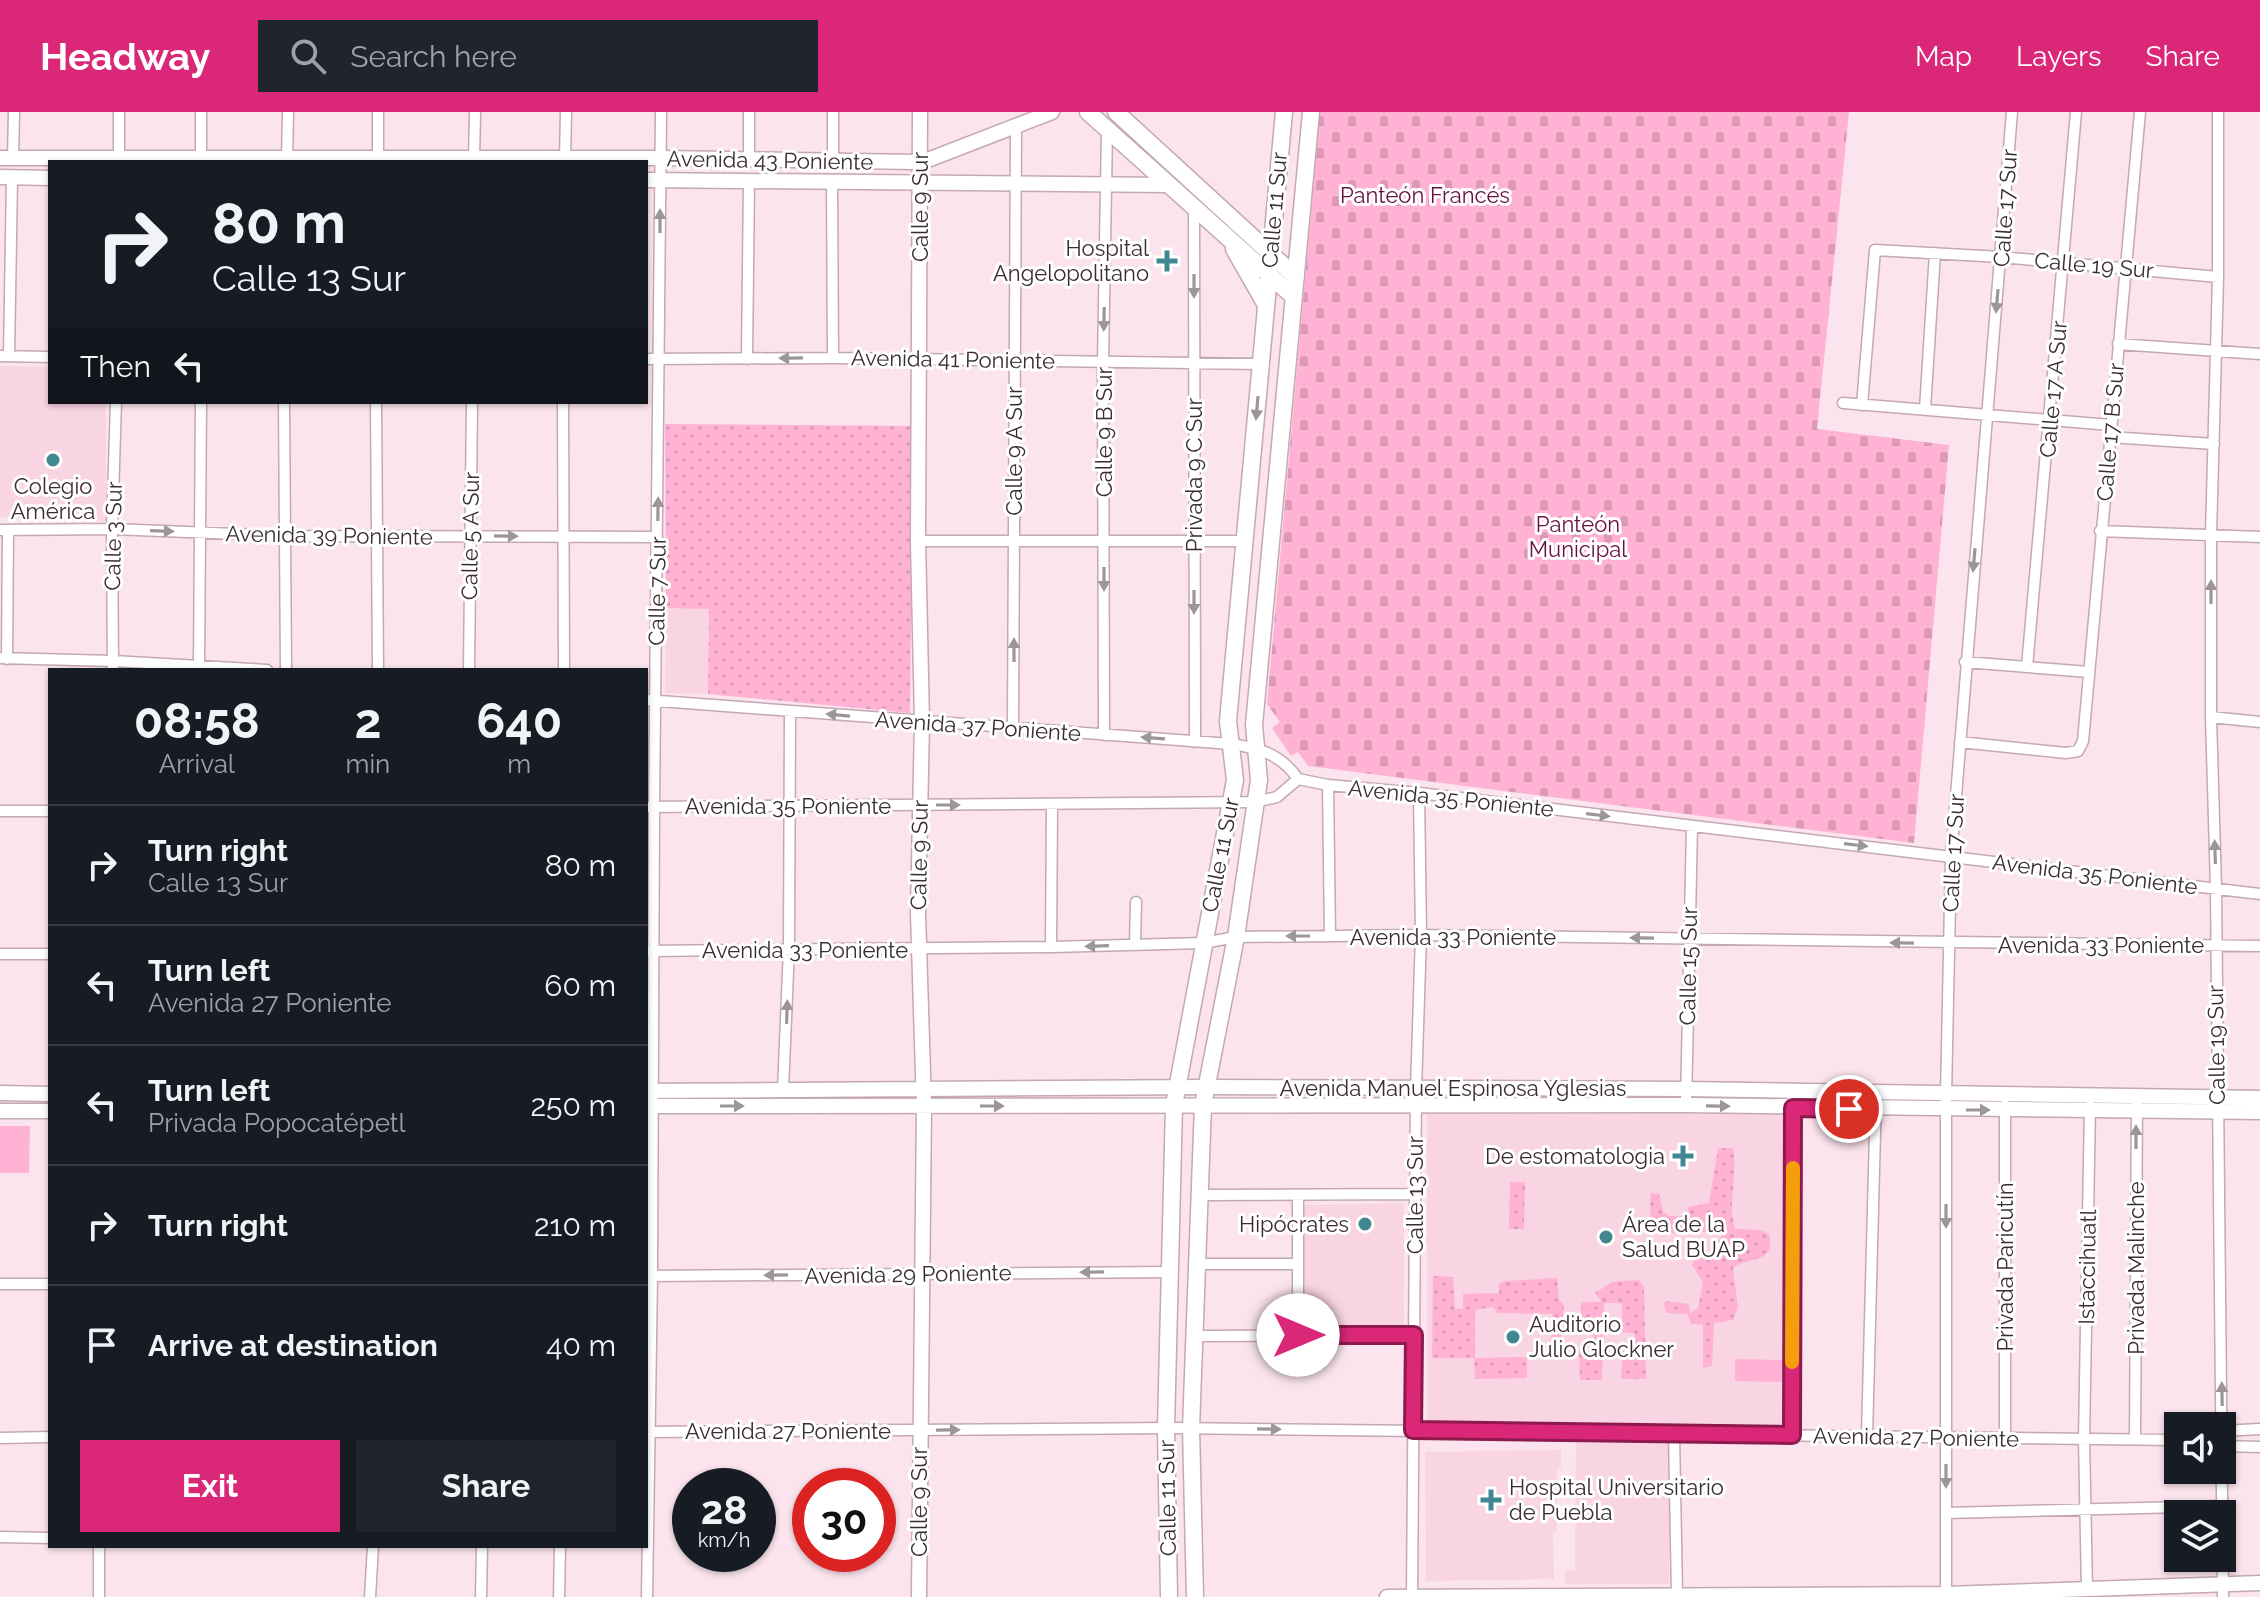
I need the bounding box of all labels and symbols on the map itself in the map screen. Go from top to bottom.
street label: Avenida 43 Poniente [666,145,874,175]
street label: Calle 17 Sur [1988,148,2022,268]
street label: Calle 11 Sur [1256,151,1292,269]
street label: Calle 9 Sur [907,152,933,262]
park label: Panteón Francés [1340,182,1510,208]
one-way arrow [654,208,666,233]
place label: Hospital Angelopolitano [993,235,1149,286]
street label: Calle 19 Sur [2033,247,2155,283]
marker: Hospital Angelopolitano [1156,250,1178,272]
one-way arrow [1188,274,1200,299]
one-way arrow [1991,289,2004,314]
one-way arrow [1098,307,1110,332]
street label: Calle 17 A Sur [2034,319,2072,459]
street label: Avenida 41 Poniente [851,344,1055,374]
one-way arrow [778,352,803,364]
street label: Calle 17 B Sur [2091,362,2129,502]
street label: Calle 9 B Sur [1091,366,1117,497]
street label: Calle 9 A Sur [1001,386,1027,516]
one-way arrow [1250,396,1263,421]
street label: Privada 9 C Sur [1181,398,1207,552]
marker: Colegio América [44,451,62,469]
street label: Calle 5 A Sur [456,471,484,600]
place label: Colegio América [11,473,95,524]
street label: Calle 3 Sur [99,481,127,591]
one-way arrow [652,496,664,521]
park label: Panteón Municipal [1529,511,1627,562]
street label: Avenida 39 Poniente [225,520,433,550]
one-way arrow [150,525,175,538]
one-way arrow [494,530,519,543]
street label: Calle 7 Sur [643,536,671,646]
one-way arrow [1968,548,1981,573]
one-way arrow [1098,567,1110,592]
one-way arrow [2205,579,2217,604]
one-way arrow [1188,590,1200,615]
one-way arrow [1007,637,1020,662]
street label: Avenida 37 Poniente [874,706,1082,746]
one-way arrow [825,708,850,721]
one-way arrow [1140,732,1165,745]
street label: Avenida 35 Poniente [1347,774,1555,822]
street label: Avenida 35 Poniente [685,793,891,819]
street label: Calle 17 Sur [1937,793,1969,913]
street label: Calle 11 Sur [1196,795,1244,914]
street label: Calle 9 Sur [905,799,933,910]
one-way arrow [936,799,961,811]
one-way arrow [1586,808,1611,821]
one-way arrow [1844,839,1869,852]
one-way arrow [2209,839,2221,864]
street label: Avenida 35 Poniente [1991,849,2199,899]
street label: Calle 15 Sur [1674,906,1702,1026]
street label: Avenida 33 Poniente [1350,924,1556,950]
one-way arrow [1285,930,1310,942]
one-way arrow [1629,932,1654,945]
street label: Avenida 33 Poniente [1998,932,2204,958]
street label: Avenida 33 Poniente [702,937,908,963]
one-way arrow [1889,937,1914,949]
one-way arrow [1084,939,1109,952]
street label: Calle 19 Sur [2202,985,2230,1105]
one-way arrow [780,999,793,1024]
street label: Avenida Manuel Espinosa Yglesias [1280,1075,1626,1101]
pin [1815,1075,1883,1143]
one-way arrow [720,1100,745,1112]
one-way arrow [980,1100,1005,1112]
one-way arrow [1706,1100,1731,1112]
one-way arrow [1966,1104,1991,1116]
one-way arrow [2130,1124,2142,1149]
street label: Calle 13 Sur [1402,1135,1428,1254]
place label: De estomatologia [1485,1143,1665,1169]
marker: De estomatologia [1672,1145,1694,1167]
street label: Privada Malinche [2123,1181,2149,1355]
street label: Privada Paricutín [1992,1182,2018,1352]
one-way arrow [1940,1204,1952,1229]
street label: Istaccihuatl [2073,1209,2101,1325]
place label: Hipócrates [1239,1211,1349,1237]
place label: Área de la Salud BUAP [1622,1211,1745,1262]
marker: Hipócrates [1356,1215,1374,1233]
marker: Área de la Salud BUAP [1597,1228,1615,1246]
street label: Avenida 29 Poniente [804,1259,1012,1289]
one-way arrow [1079,1266,1104,1278]
one-way arrow [763,1269,788,1281]
position arrow [1256,1293,1340,1377]
place label: Auditorio Julio Glockner [1529,1311,1674,1362]
marker: Auditorio Julio Glockner [1504,1328,1522,1346]
one-way arrow [2216,1381,2228,1406]
street label: Avenida 27 Poniente [685,1418,891,1444]
street label: Avenida 27 Poniente [1813,1422,2019,1452]
one-way arrow [1257,1423,1282,1435]
one-way arrow [936,1424,961,1436]
street label: Calle 11 Sur [1153,1439,1181,1556]
street label: Calle 9 Sur [906,1447,932,1557]
one-way arrow [1940,1464,1952,1489]
speed limit sign: 30 [792,1468,896,1572]
place label: Hospital Universitario de Puebla [1509,1474,1724,1525]
marker: Hospital Universitario de Puebla [1480,1489,1502,1511]

